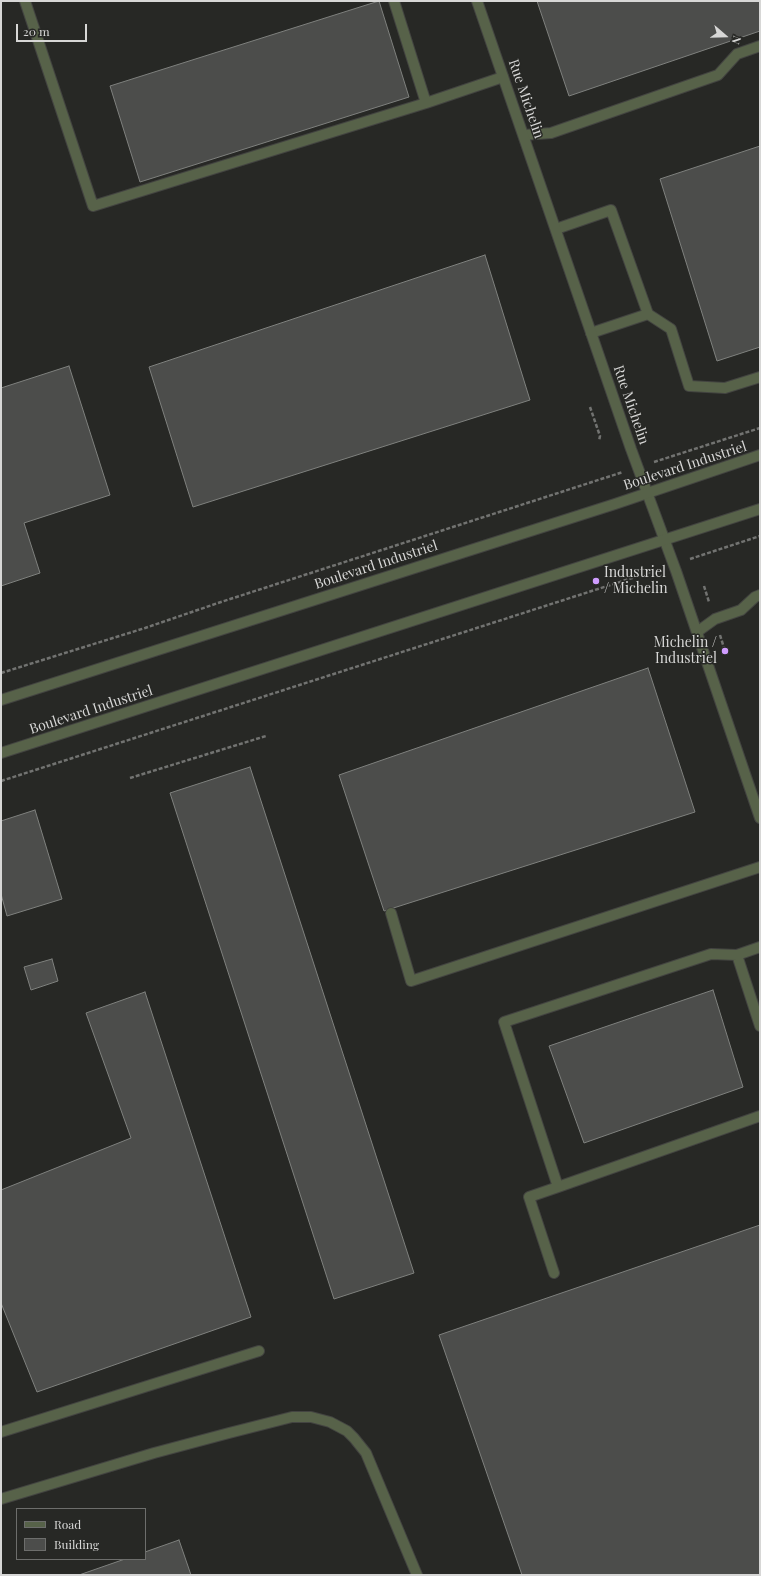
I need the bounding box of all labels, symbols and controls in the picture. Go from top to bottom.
scale bar [18,16,89,42]
north arrow [705,16,745,56]
text: 20 m [23,23,50,39]
text: N [728,34,745,47]
street label: Rue Michelin [505,57,547,141]
street label: Rue Michelin [610,363,652,447]
street label: Boulevard Industriel [621,438,749,494]
street label: Boulevard Industriel [312,537,440,593]
place label: Industriel / Michelin [604,565,668,598]
marker: Industriel / Michelin [591,576,601,586]
place label: Michelin / Industriel [653,635,717,668]
marker: Michelin / Industriel [720,646,730,656]
street label: Boulevard Industriel [27,682,155,738]
legend [16,1508,146,1560]
text: Road [54,1516,81,1532]
text: Building [54,1536,99,1552]

